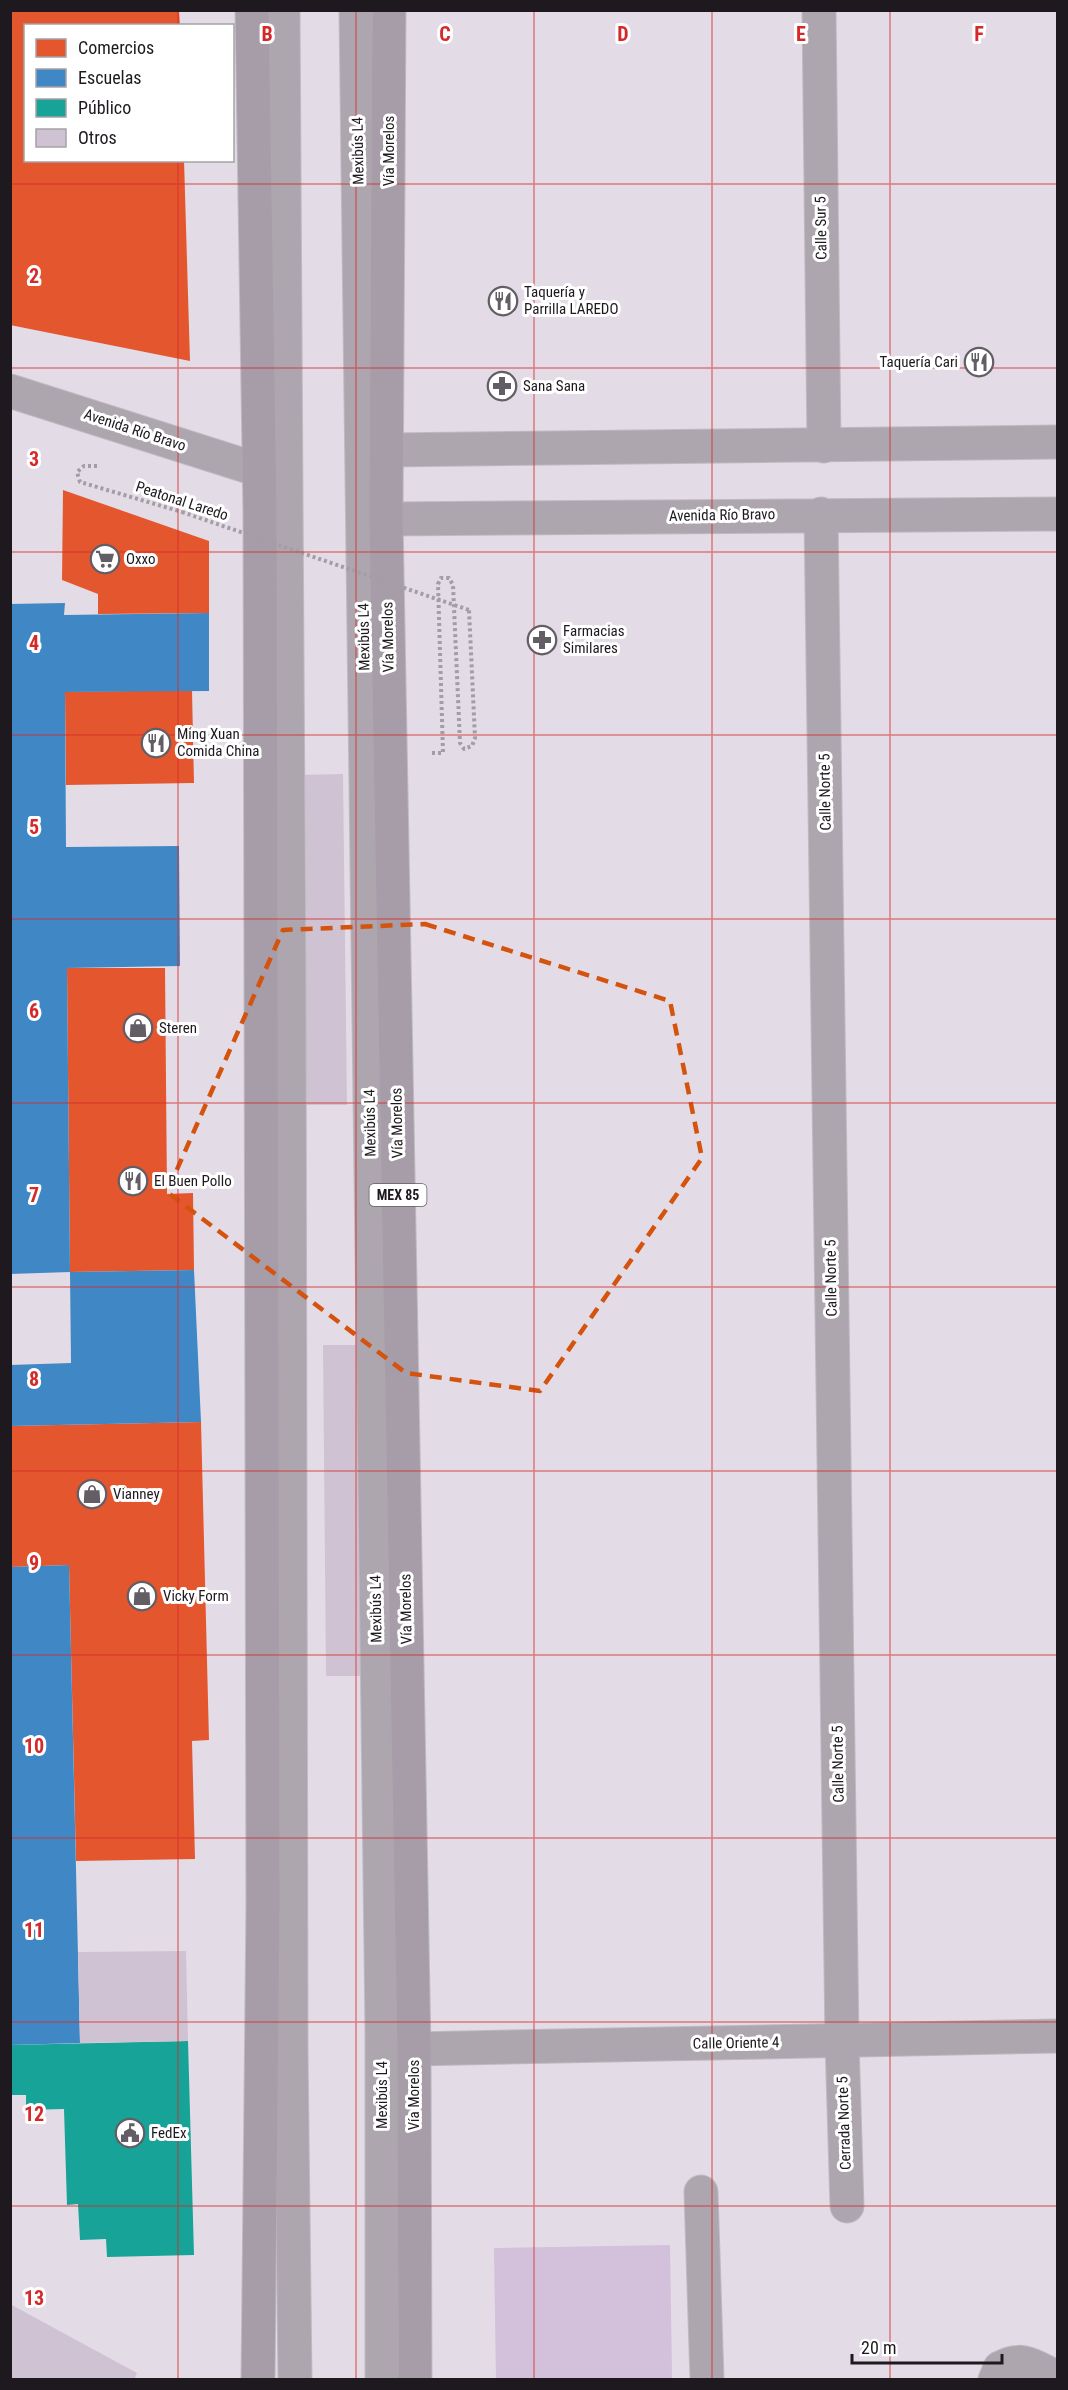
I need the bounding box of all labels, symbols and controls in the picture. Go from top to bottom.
text: B [261,22,273,46]
text: C [439,22,451,46]
text: D [617,22,629,46]
text: E [796,22,806,46]
text: F [974,22,984,46]
legend [24,24,234,162]
text: Comercios [78,37,154,58]
text: Escuelas [78,67,142,88]
text: Público [78,97,131,118]
street label: Vía Morelos [380,115,398,186]
street label: Mexibús L4 [348,117,368,185]
text: Otros [78,127,117,148]
street label: Calle Sur 5 [811,196,831,260]
text: 2 [29,264,39,288]
place label: Taquería y Parrilla LAREDO [524,283,618,318]
restaurant icon: Taquería y Parrilla LAREDO [487,285,519,317]
restaurant icon: Taquería Cari [963,346,995,378]
place label: Taquería Cari [880,353,958,371]
pharmacy icon: Sana Sana [486,370,518,402]
place label: Sana Sana [523,377,585,395]
street label: Avenida Río Bravo [82,405,188,455]
text: 3 [29,447,39,471]
street label: Peatonal Laredo [133,478,231,524]
street label: Avenida Río Bravo [669,505,775,525]
supermarket icon: Oxxo [89,543,121,575]
place label: Oxxo [126,550,156,568]
street label: Vía Morelos [378,601,398,673]
street label: Mexibús L4 [354,603,374,671]
place label: Farmacias Similares [563,622,625,657]
pharmacy icon: Farmacias Similares [526,624,558,656]
text: 4 [29,631,39,655]
place label: Ming Xuan Comida China [177,725,259,760]
restaurant icon: Ming Xuan Comida China [140,727,172,759]
street label: Calle Norte 5 [815,753,835,831]
text: 5 [29,815,39,839]
text: 6 [29,999,39,1023]
shop icon: Steren [122,1012,154,1044]
place label: Steren [159,1019,197,1037]
street label: Vía Morelos [387,1087,407,1159]
street label: Mexibús L4 [360,1089,380,1157]
restaurant icon: El Buen Pollo [117,1165,149,1197]
place label: El Buen Pollo [154,1172,232,1190]
text: 7 [29,1183,39,1207]
road number: MEX 85 [370,1184,426,1206]
street label: Calle Norte 5 [821,1239,841,1317]
text: 8 [29,1367,39,1391]
shop icon: Vianney [76,1478,108,1510]
place label: Vianney [113,1485,160,1503]
text: 9 [29,1551,39,1575]
street label: Vía Morelos [396,1573,416,1645]
street label: Mexibús L4 [366,1575,386,1643]
shop icon: Vicky Form [126,1580,158,1612]
place label: Vicky Form [163,1587,229,1605]
street label: Calle Norte 5 [828,1725,848,1803]
text: 10 [24,1734,44,1758]
text: 11 [24,1918,44,1942]
street label: Calle Oriente 4 [692,2033,780,2053]
street label: Vía Morelos [405,2059,423,2130]
street label: Mexibús L4 [373,2061,391,2129]
street label: Cerrada Norte 5 [833,2076,855,2170]
text: 12 [24,2102,44,2126]
public building icon: FedEx [114,2117,146,2149]
place label: FedEx [151,2124,187,2142]
text: 13 [24,2286,44,2310]
scale bar [852,2327,1002,2365]
text: 20 m [861,2337,896,2358]

